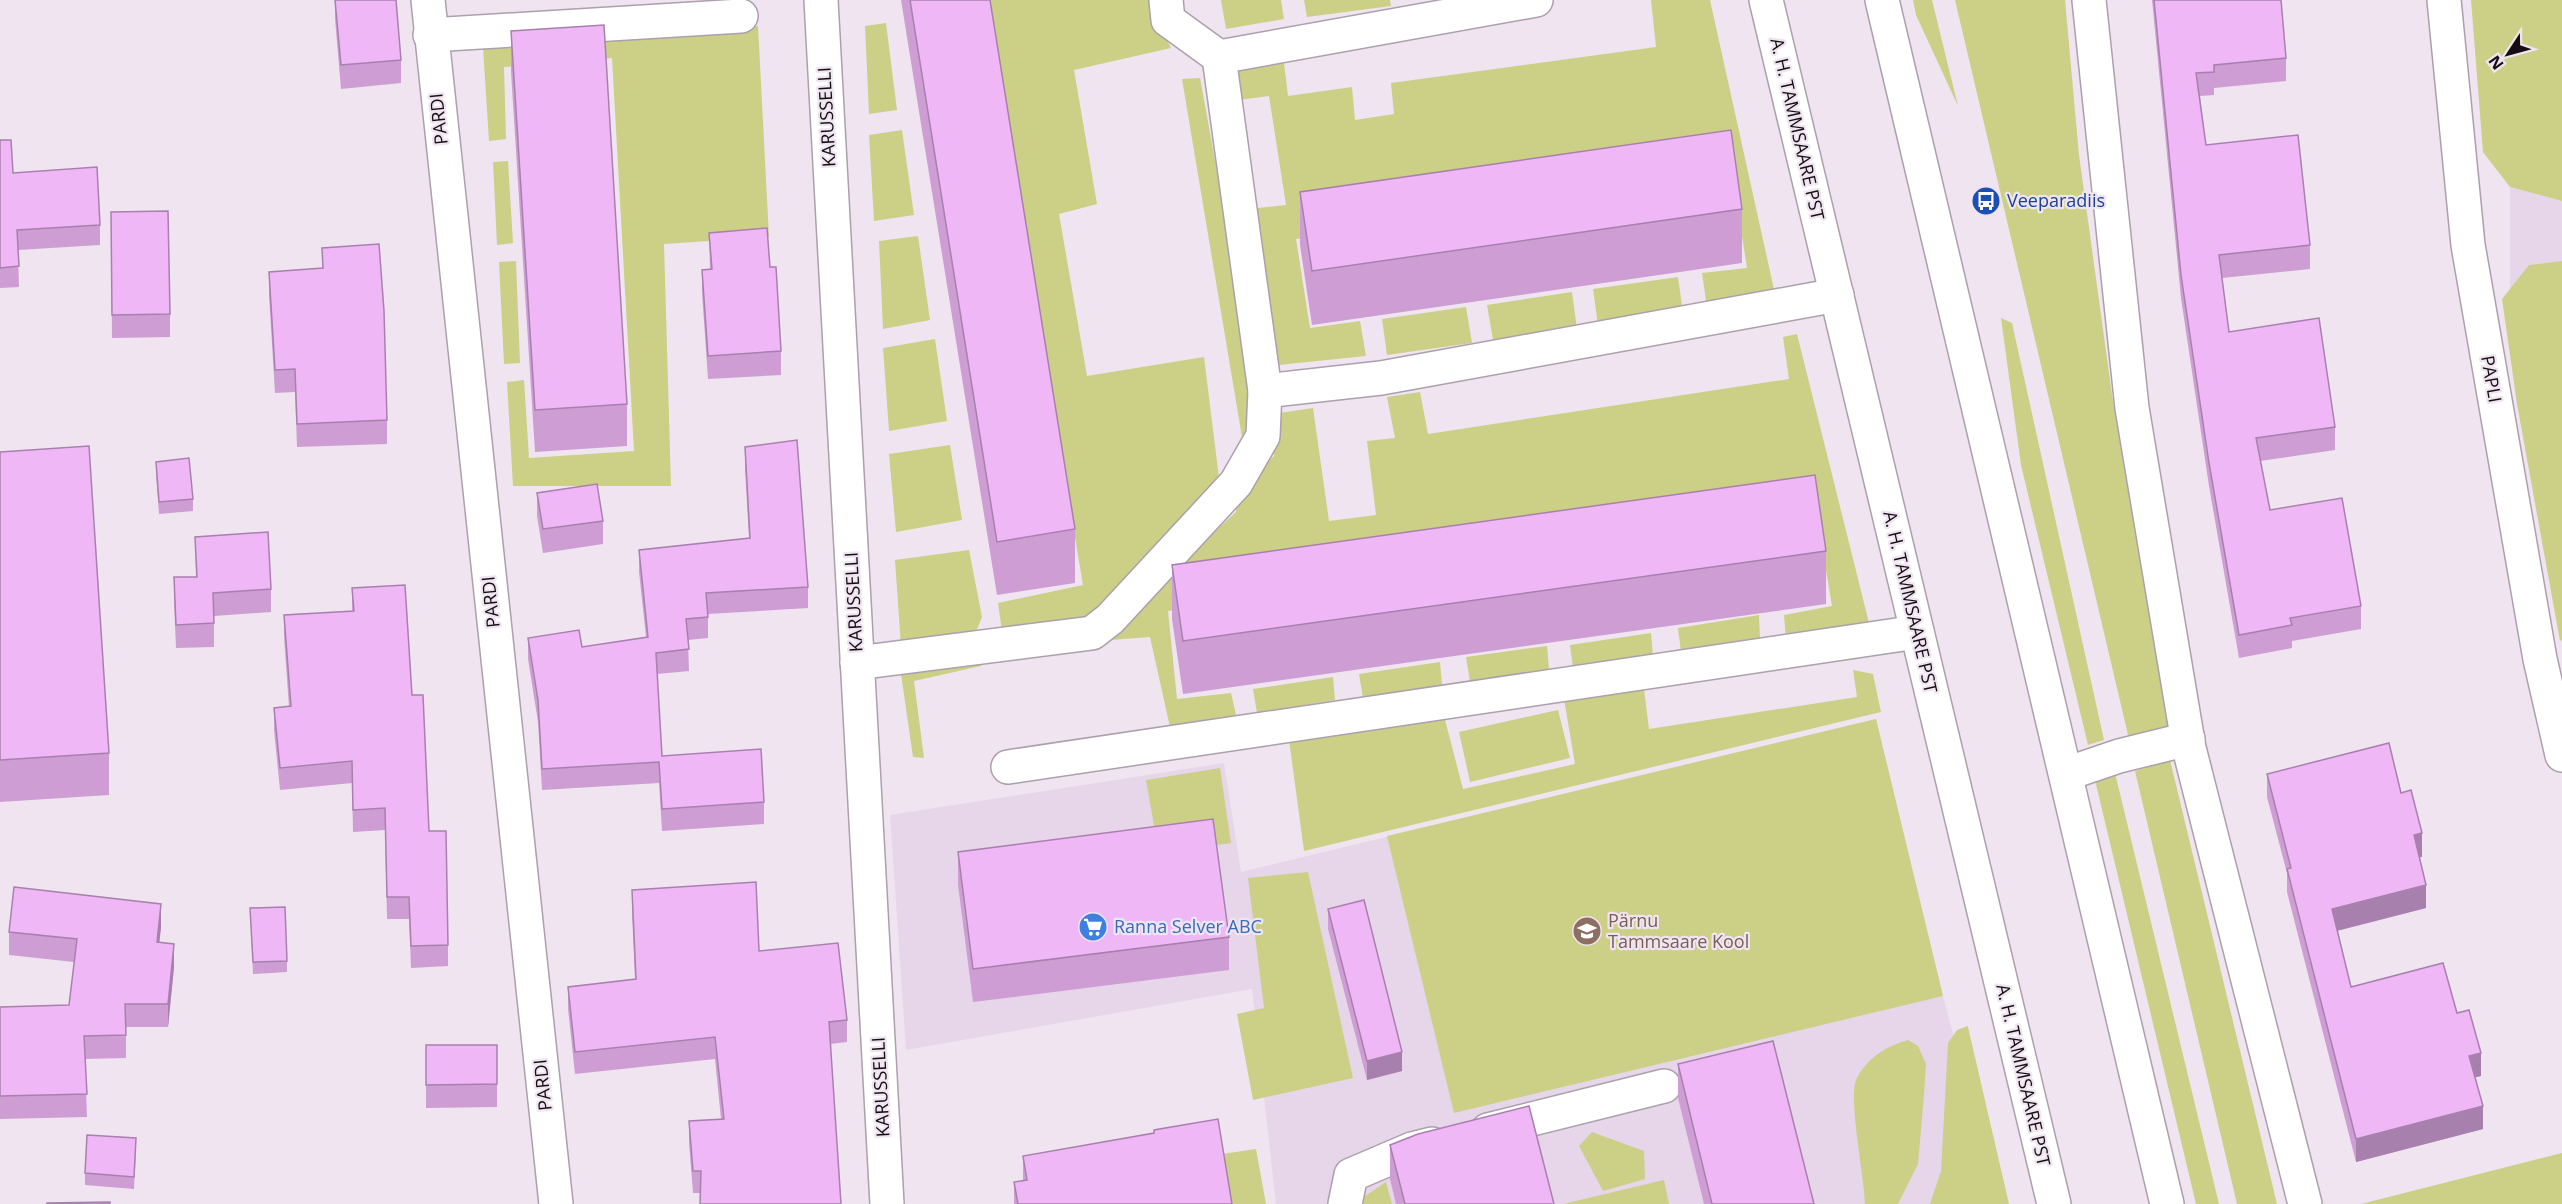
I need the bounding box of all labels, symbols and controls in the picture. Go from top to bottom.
north arrow [2478,24,2538,84]
street label: A. H. TAMMSAARE PST [1765,35,1831,222]
text: N [2483,51,2509,75]
street label: KARUSSELLI [811,66,841,168]
street label: PARDI [423,92,453,146]
bus stop icon: Veeparadiis [1970,185,2002,217]
place label: Veeparadiis [2007,188,2105,212]
street label: PAPLI [2476,353,2508,404]
street label: A. H. TAMMSAARE PST [1878,508,1944,695]
street label: KARUSSELLI [838,551,868,653]
street label: PARDI [475,575,505,629]
place label: Pärnu Tammsaare Kool [1608,908,1749,953]
supermarket icon: Ranna Selver ABC [1077,911,1109,943]
place label: Ranna Selver ABC [1114,914,1262,938]
school or university icon: Pärnu Tammsaare Kool [1571,915,1603,947]
street label: A. H. TAMMSAARE PST [1991,981,2057,1168]
street label: KARUSSELLI [865,1036,895,1138]
street label: PARDI [527,1058,557,1112]

